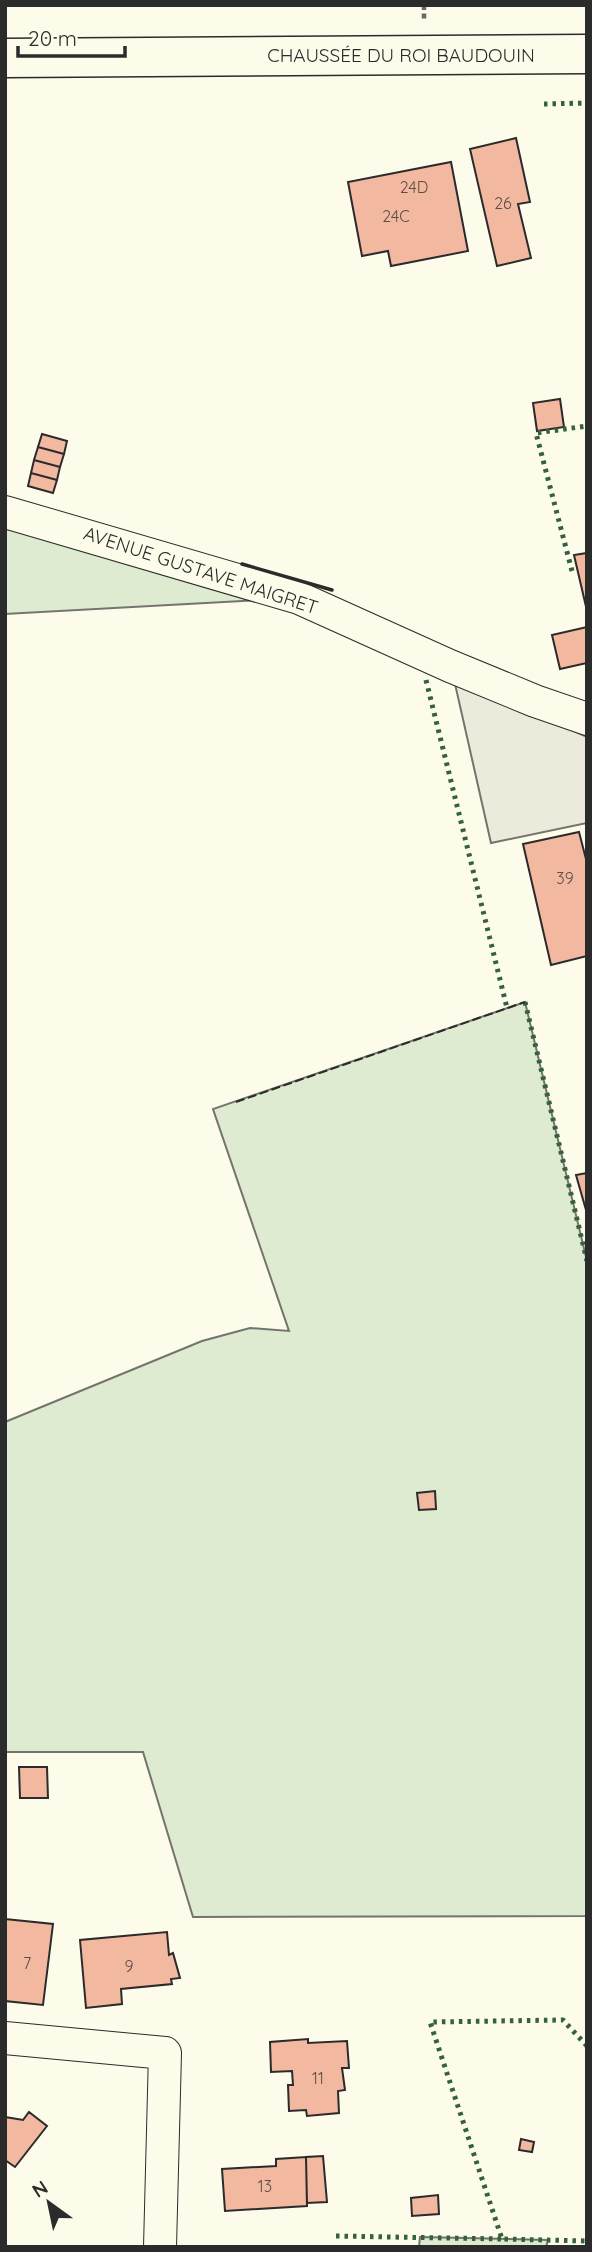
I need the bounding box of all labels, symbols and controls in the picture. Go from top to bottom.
scale bar [18,14,124,58]
text: 20 m [28,25,77,51]
street label: CHAUSSÉE DU ROI BAUDOUIN [267,43,535,67]
house number: 24D [400,177,428,197]
house number: 26 [494,193,512,213]
house number: 24C [382,206,410,226]
street label: AVENUE GUSTAVE MAIGRET [81,521,321,619]
house number: 39 [556,868,574,888]
house number: 7 [23,1953,31,1973]
house number: 9 [125,1956,134,1976]
house number: 11 [312,2068,324,2088]
north arrow [14,2168,84,2238]
text: N [27,2175,52,2203]
house number: 13 [258,2176,272,2196]

